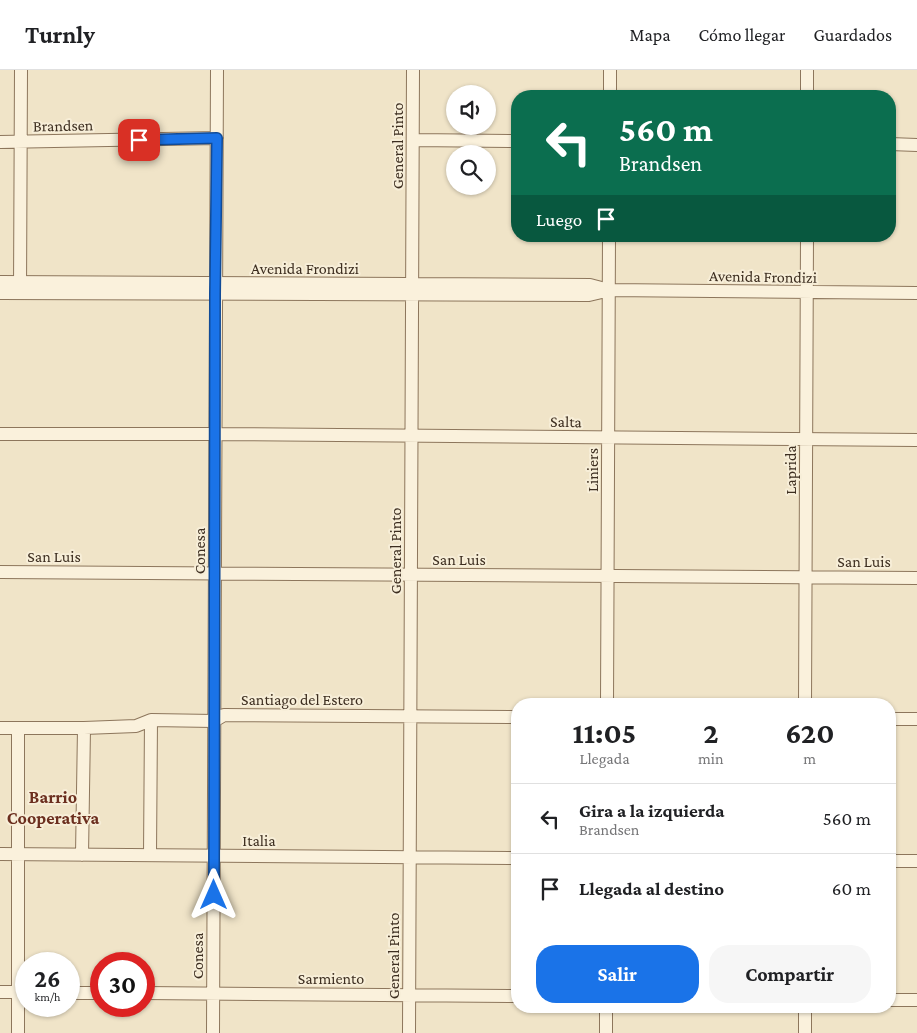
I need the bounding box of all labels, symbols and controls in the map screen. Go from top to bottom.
text: Turnly [25,21,95,48]
text: Mapa [629,25,670,45]
text: Cómo llegar [698,25,785,45]
text: Guardados [813,25,892,45]
map controls [446,85,496,195]
button: sound [446,85,496,135]
street label: General Pinto [389,103,406,189]
icon: left [536,110,601,175]
text: 560 m [619,110,713,149]
street label: Brandsen [33,116,94,135]
pin [118,119,160,161]
icon: arrive [125,126,153,154]
button: search [446,145,496,195]
text: Brandsen [619,151,702,176]
icon: arrive [592,205,620,233]
text: Luego [536,209,582,230]
street label: Avenida Frondizi [251,260,359,277]
street label: Avenida Frondizi [709,267,817,286]
street label: Salta [550,413,583,430]
street label: Laprida [782,445,800,495]
street label: Liniers [584,448,601,492]
street label: General Pinto [387,508,404,594]
street label: Conesa [191,527,208,574]
street label: San Luis [27,548,81,565]
street label: San Luis [432,551,486,568]
street label: San Luis [837,553,891,570]
street label: Santiago del Estero [241,691,363,709]
text: 11:05 [573,716,636,749]
text: 2 [703,716,718,749]
text: 620 [785,716,834,749]
text: Llegada [579,750,630,767]
text: min [698,750,724,767]
text: m [803,750,816,767]
district label: Barrio Cooperativa [7,787,99,828]
text: Gira a la izquierda [579,800,725,821]
icon: left [536,805,564,833]
text: 560 m [823,808,871,829]
text: Brandsen [579,821,639,838]
street label: Italia [242,832,276,849]
position arrow [187,868,239,920]
icon: arrive [536,875,564,903]
text: Llegada al destino [579,878,724,899]
text: 60 m [832,878,871,899]
street label: General Pinto [385,913,402,999]
street label: Conesa [189,932,206,979]
button: Salir [536,945,699,1003]
button: Compartir [709,945,871,1003]
speed limit sign: 30 [90,952,155,1017]
text: 26 [34,965,61,992]
street label: Sarmiento [298,970,364,987]
text: km/h [35,990,60,1004]

